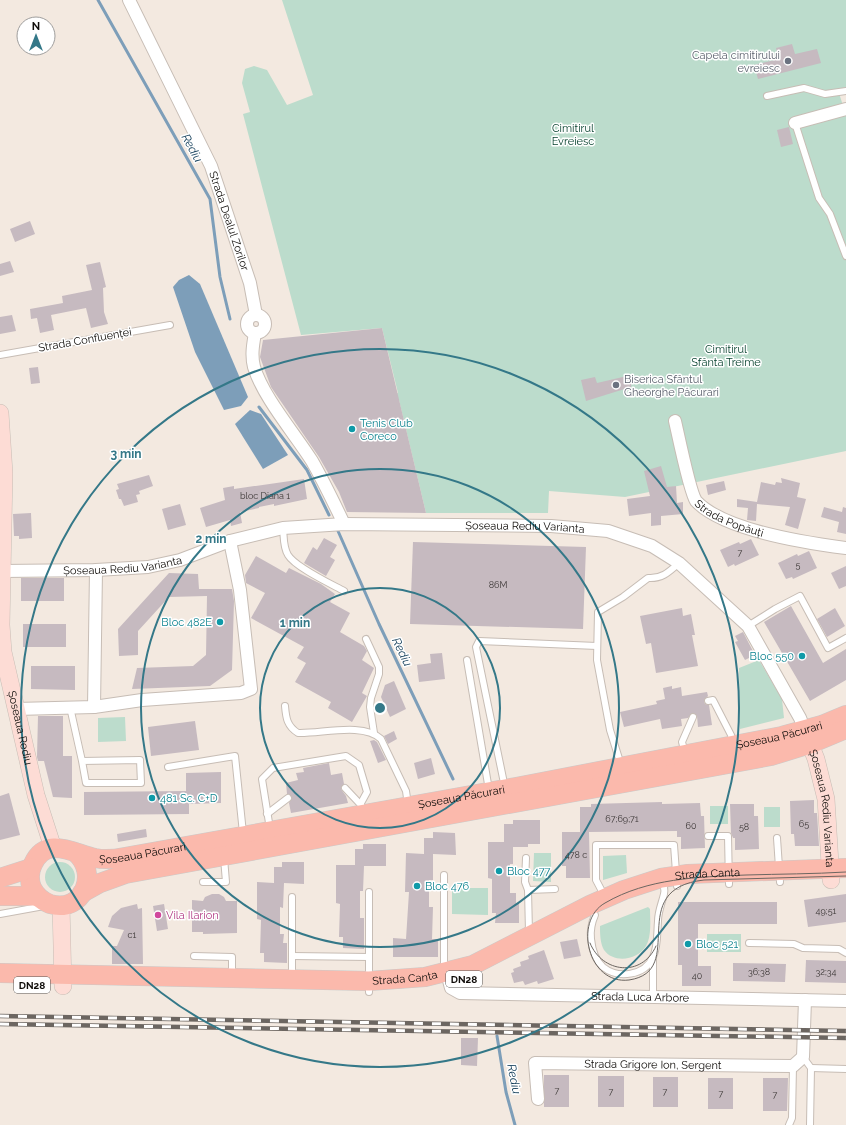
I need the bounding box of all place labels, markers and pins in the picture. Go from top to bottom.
place label: Capela cimitirului evreiesc [692,49,780,75]
marker: Capela cimitirului evreiesc [783,56,793,66]
place label: Biserica Sfântul Gheorghe Păcurari [624,373,719,399]
marker: Biserica Sfântul Gheorghe Păcurari [611,380,621,390]
place label: Tenis Club Coreco [360,417,413,443]
marker: Tenis Club Coreco [347,424,357,434]
place label: Bloc 482E [161,616,212,629]
marker: Bloc 482E [215,617,225,627]
place label: Bloc 550 [750,650,794,663]
marker: Bloc 550 [797,651,807,661]
centre of rings [373,701,387,715]
place label: 481 Sc. C+D [160,792,218,805]
marker: 481 Sc. C+D [147,793,157,803]
place label: Bloc 477 [507,865,551,878]
marker: Bloc 477 [494,866,504,876]
place label: Bloc 476 [425,880,470,893]
marker: Bloc 476 [412,881,422,891]
place label: Vila Ilarion [166,909,219,922]
marker: Vila Ilarion [153,910,163,920]
place label: Bloc 521 [696,938,738,951]
marker: Bloc 521 [683,939,693,949]

